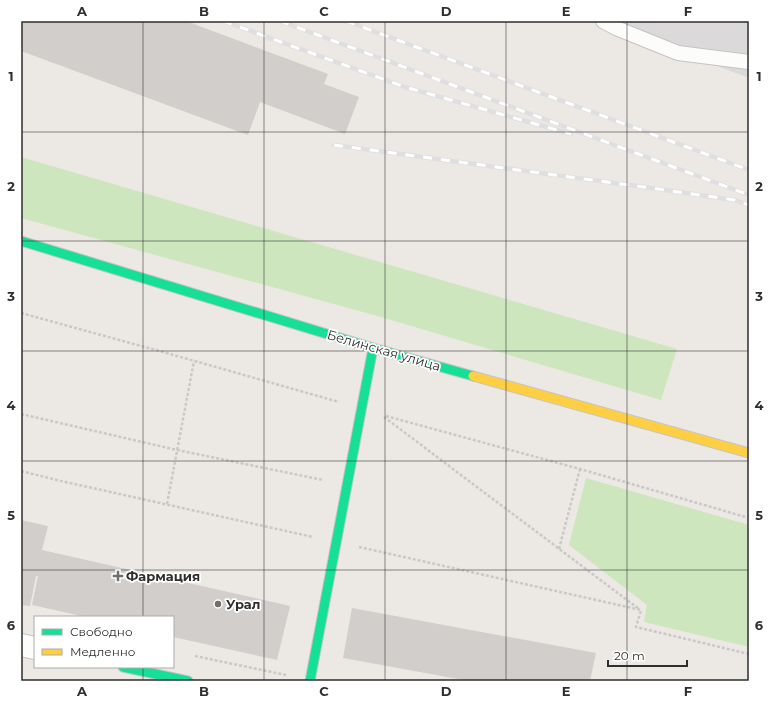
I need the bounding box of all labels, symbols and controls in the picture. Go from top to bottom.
text: A [76,3,88,19]
text: B [199,3,209,19]
text: C [319,3,329,19]
text: D [441,3,452,19]
text: E [562,3,571,19]
text: F [684,3,692,19]
text: 1 [8,68,14,84]
text: 1 [756,68,762,84]
text: 2 [7,178,15,194]
text: 2 [755,178,763,194]
text: 3 [6,288,15,304]
text: 3 [754,288,763,304]
street label: Белинская улица [325,326,443,374]
text: 4 [7,397,16,413]
text: 4 [755,397,764,413]
text: 5 [7,507,15,523]
text: 5 [755,507,763,523]
place label: Фармация [126,568,200,584]
marker: Фармация [113,571,123,581]
place label: Урал [226,596,260,612]
marker: Урал [213,599,223,609]
legend [34,616,174,668]
text: 6 [7,617,16,633]
text: 6 [755,617,764,633]
text: Свободно [70,624,133,639]
scale bar [608,642,687,668]
text: Медленно [70,644,136,659]
text: 20 m [614,648,645,663]
text: A [76,683,88,699]
text: B [199,683,209,699]
text: C [319,683,329,699]
text: D [441,683,452,699]
text: E [562,683,571,699]
text: F [684,683,692,699]

